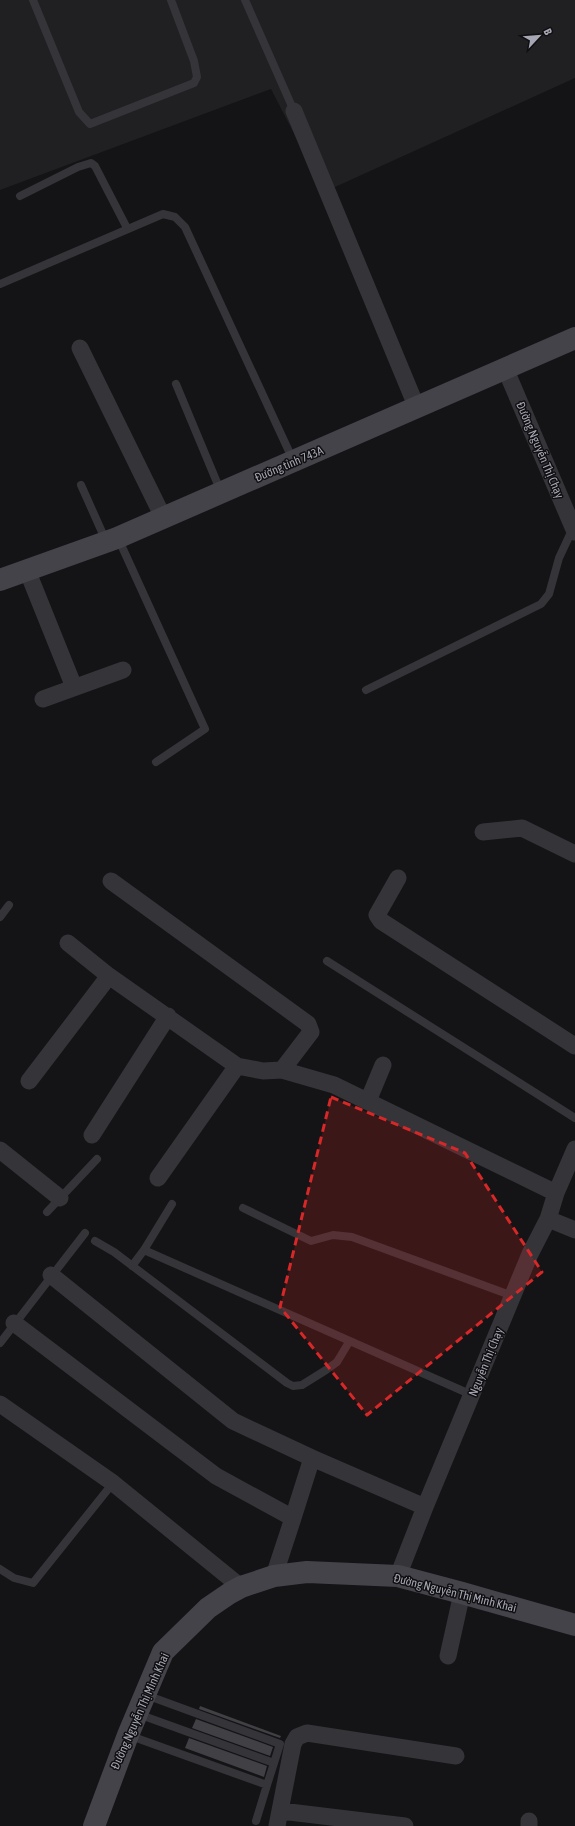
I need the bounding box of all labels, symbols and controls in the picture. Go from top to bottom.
north arrow [519,16,559,56]
text: B [541,27,555,37]
street label: Đường Nguyễn Thị Chạy [513,400,567,500]
street label: Đường tỉnh 743A [253,443,325,485]
street label: Nguyễn Thị Chạy [466,1326,506,1398]
street label: Đường Nguyễn Thị Minh Khai [392,1571,518,1615]
street label: Đường Nguyễn Thị Minh Khai [108,1651,172,1771]

